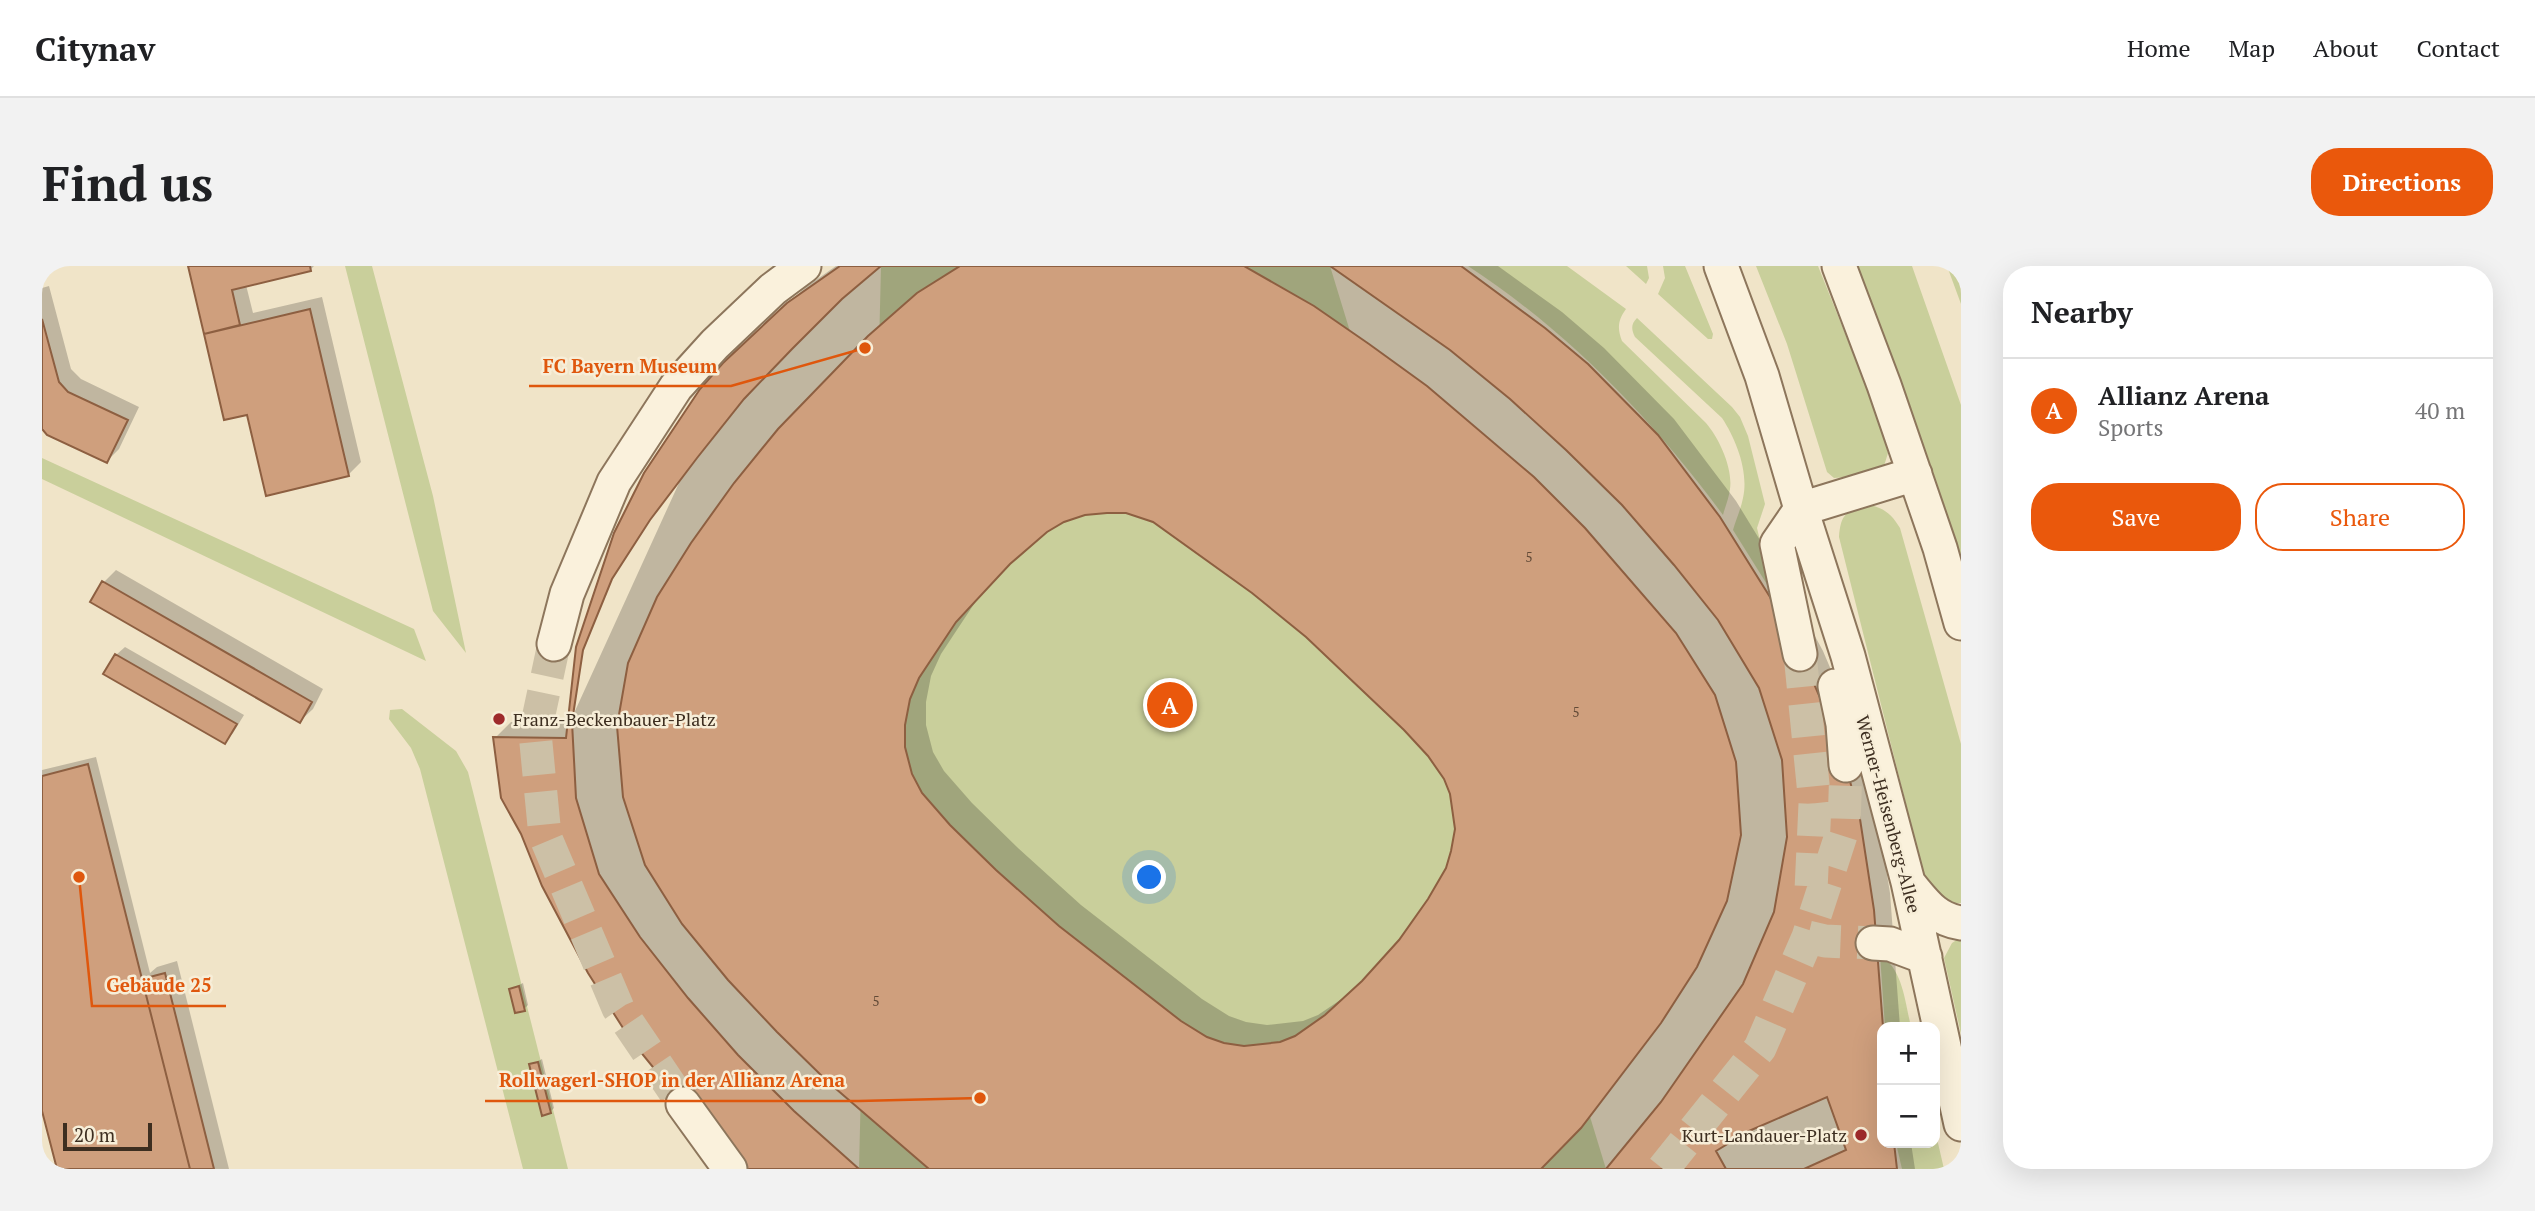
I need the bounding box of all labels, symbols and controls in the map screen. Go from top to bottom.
text: Citynav [35,27,155,70]
text: Home [2127,32,2191,64]
text: Map [2229,32,2275,64]
text: About [2313,32,2379,64]
text: Contact [2417,32,2500,64]
button: Directions [2311,148,2493,216]
text: Find us [42,150,213,215]
text: Nearby [2031,292,2133,332]
callout: FC Bayern Museum [529,346,731,386]
text: FC Bayern Museum [543,353,718,378]
text: Allianz Arena [2098,378,2270,412]
text: A [2046,395,2062,426]
text: 40 m [2415,395,2465,426]
text: Sports [2098,412,2163,443]
button: Save [2031,483,2241,551]
button: Share [2255,483,2465,551]
house number: 5 [1525,547,1533,566]
pin: A [1147,679,1193,731]
house number: 5 [1572,702,1580,721]
place label: Franz-Beckenbauer-Platz [513,707,716,731]
marker: Franz-Beckenbauer-Platz [491,711,507,727]
street label: Werner-Heisenberg-Allee [1851,712,1927,916]
your location [1132,860,1166,894]
callout: Gebäude 25 [92,966,226,1006]
text: Gebäude 25 [106,972,212,997]
house number: 5 [872,991,880,1010]
map controls [1877,1022,1940,1148]
button: + [1877,1022,1940,1085]
callout: Rollwagerl-SHOP in der Allianz Arena [485,1061,859,1101]
text: Rollwagerl-SHOP in der Allianz Arena [499,1067,845,1092]
button: − [1877,1085,1940,1148]
scale bar [63,1120,152,1152]
text: 20 m [74,1122,115,1147]
place label: Kurt-Landauer-Platz [1682,1123,1847,1147]
marker: Kurt-Landauer-Platz [1853,1127,1869,1143]

